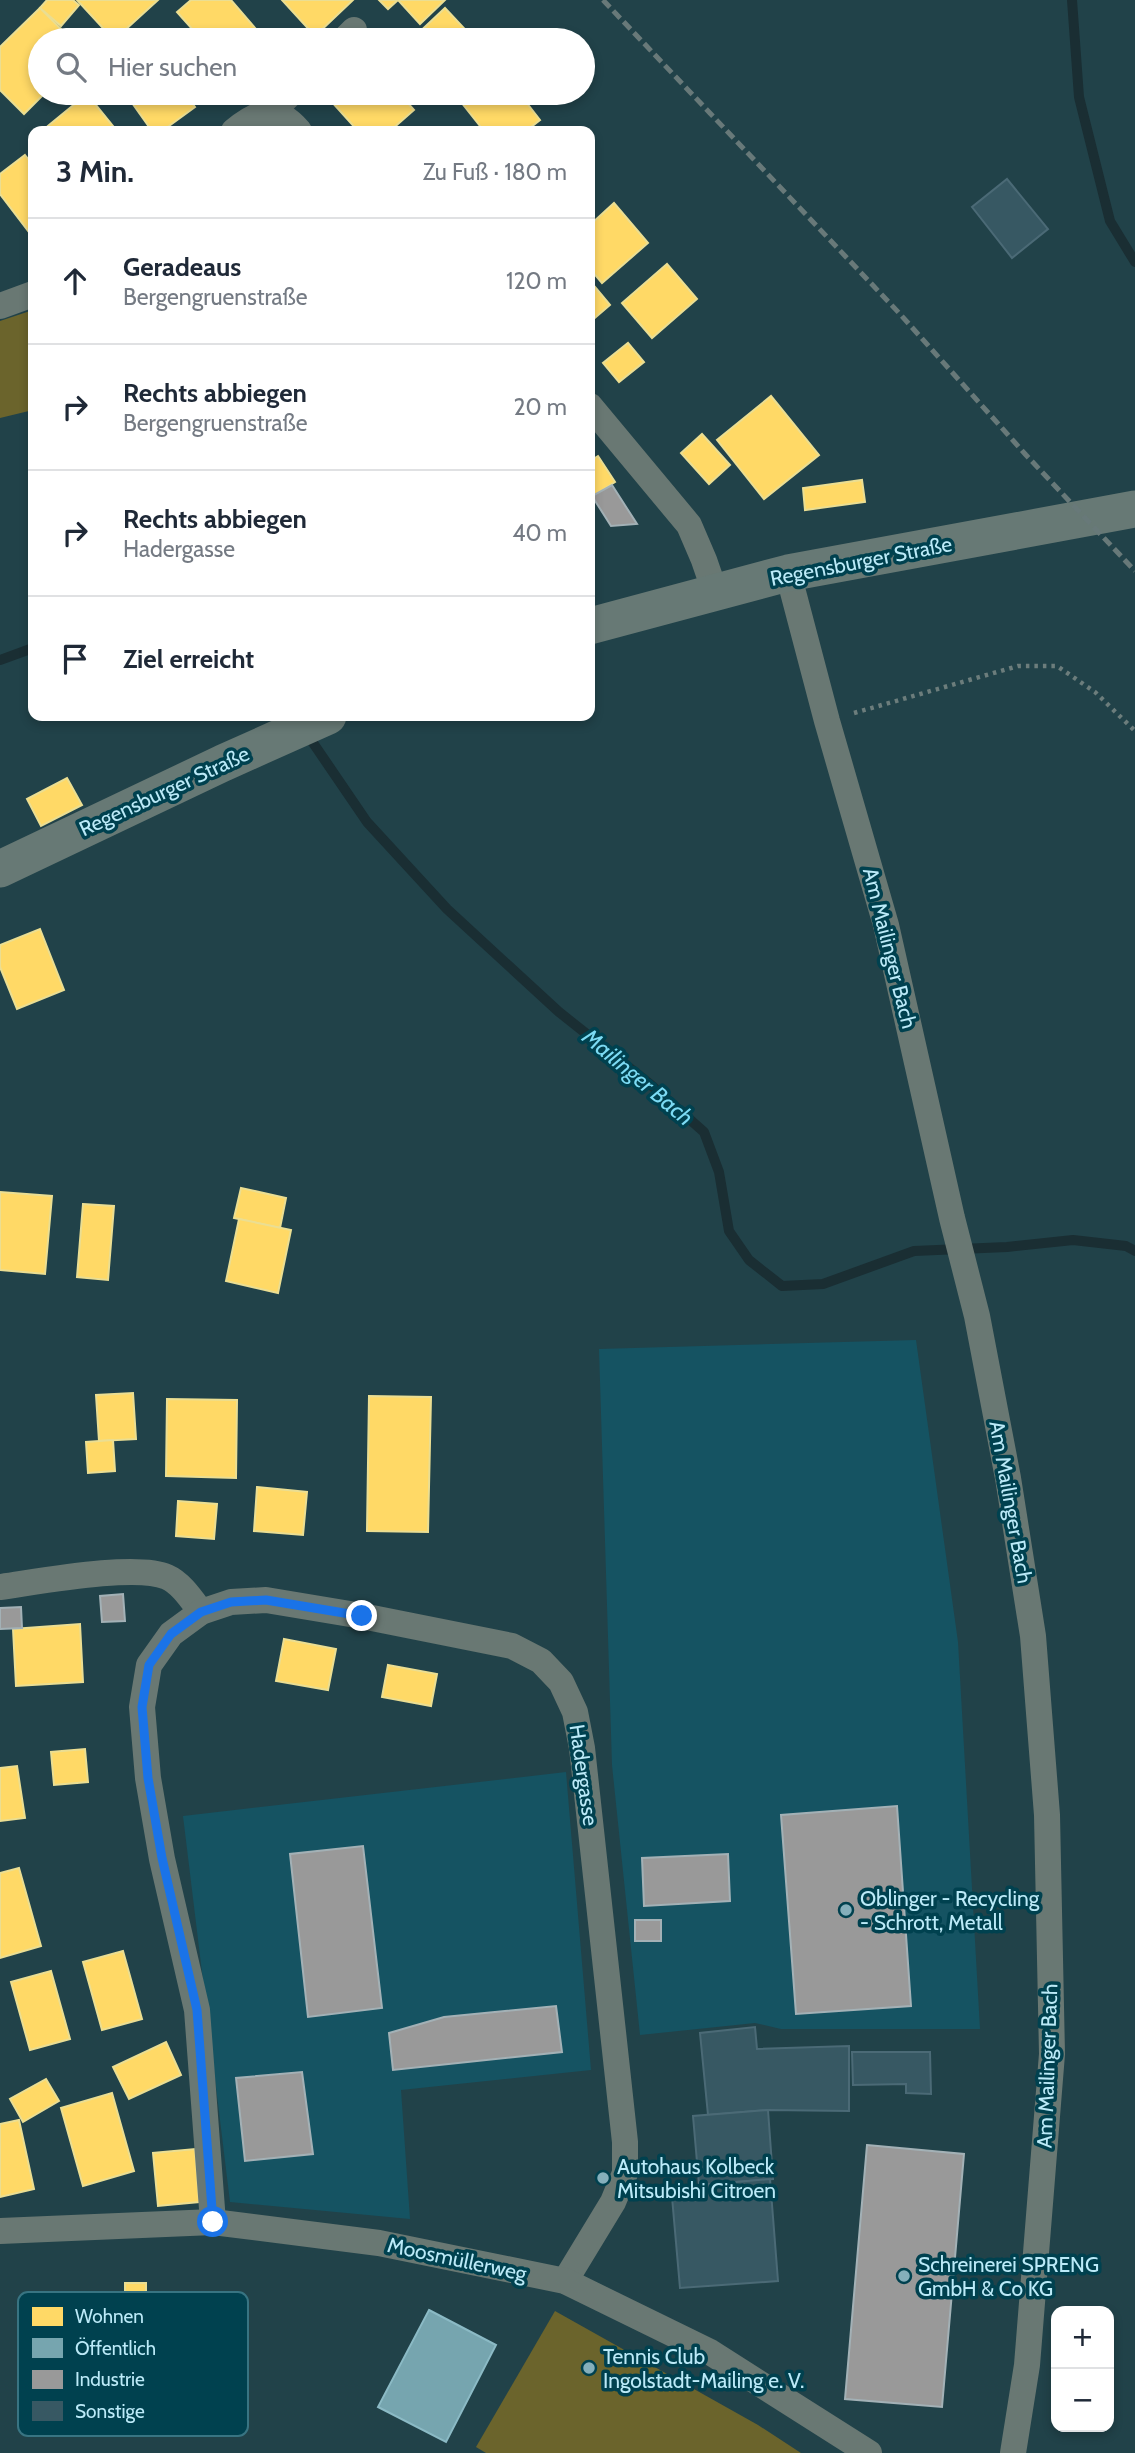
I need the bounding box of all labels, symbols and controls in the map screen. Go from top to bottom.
search box [28,28,595,105]
icon: search [52,48,90,86]
text: Hier suchen [108,51,237,83]
text: 3 Min. [56,153,134,190]
text: Zu Fuß · 180 m [423,158,567,186]
text: Geradeaus [123,251,241,283]
icon: ahead [56,262,94,300]
text: 120 m [506,267,567,295]
text: Bergengruenstraße [123,283,307,311]
text: Rechts abbiegen [123,377,307,409]
icon: right [56,388,94,426]
text: 20 m [514,393,567,421]
text: Bergengruenstraße [123,409,307,437]
text: Rechts abbiegen [123,503,307,535]
icon: right [56,514,94,552]
text: 40 m [512,519,567,547]
street label: Regensburger Straße [768,531,954,591]
text: Hadergasse [123,535,235,563]
icon: arrive [56,640,94,678]
text: Ziel erreicht [123,643,254,675]
street label: Regensburger Straße [75,741,253,841]
street label: Am Mailinger Bach [858,865,922,1031]
water label: Mailinger Bach [576,1022,699,1131]
street label: Am Mailinger Bach [984,1419,1038,1585]
route end [346,1600,377,1631]
street label: Hadergasse [565,1723,604,1828]
place label: Oblinger - Recycling - Schrott, Metall [860,1886,1040,1935]
marker: Oblinger - Recycling - Schrott, Metall [838,1902,854,1918]
street label: Am Mailinger Bach [1032,1983,1062,2149]
place label: Autohaus Kolbeck Mitsubishi Citroen [617,2154,776,2203]
marker: Autohaus Kolbeck Mitsubishi Citroen [595,2170,611,2186]
route start [197,2206,228,2237]
street label: Moosmüllerweg [385,2232,529,2286]
place label: Schreinerei SPRENG GmbH & Co KG [918,2252,1099,2301]
marker: Schreinerei SPRENG GmbH & Co KG [896,2268,912,2284]
legend [18,2292,248,2436]
text: Wohnen [75,2305,144,2328]
map controls [1051,2306,1114,2432]
button: + [1051,2306,1114,2369]
text: Öffentlich [75,2337,156,2360]
place label: Tennis Club Ingolstadt-Mailing e. V. [603,2344,804,2393]
marker: Tennis Club Ingolstadt-Mailing e. V. [581,2360,597,2376]
text: Industrie [75,2368,145,2391]
button: − [1051,2369,1114,2432]
text: Sonstige [75,2400,145,2423]

